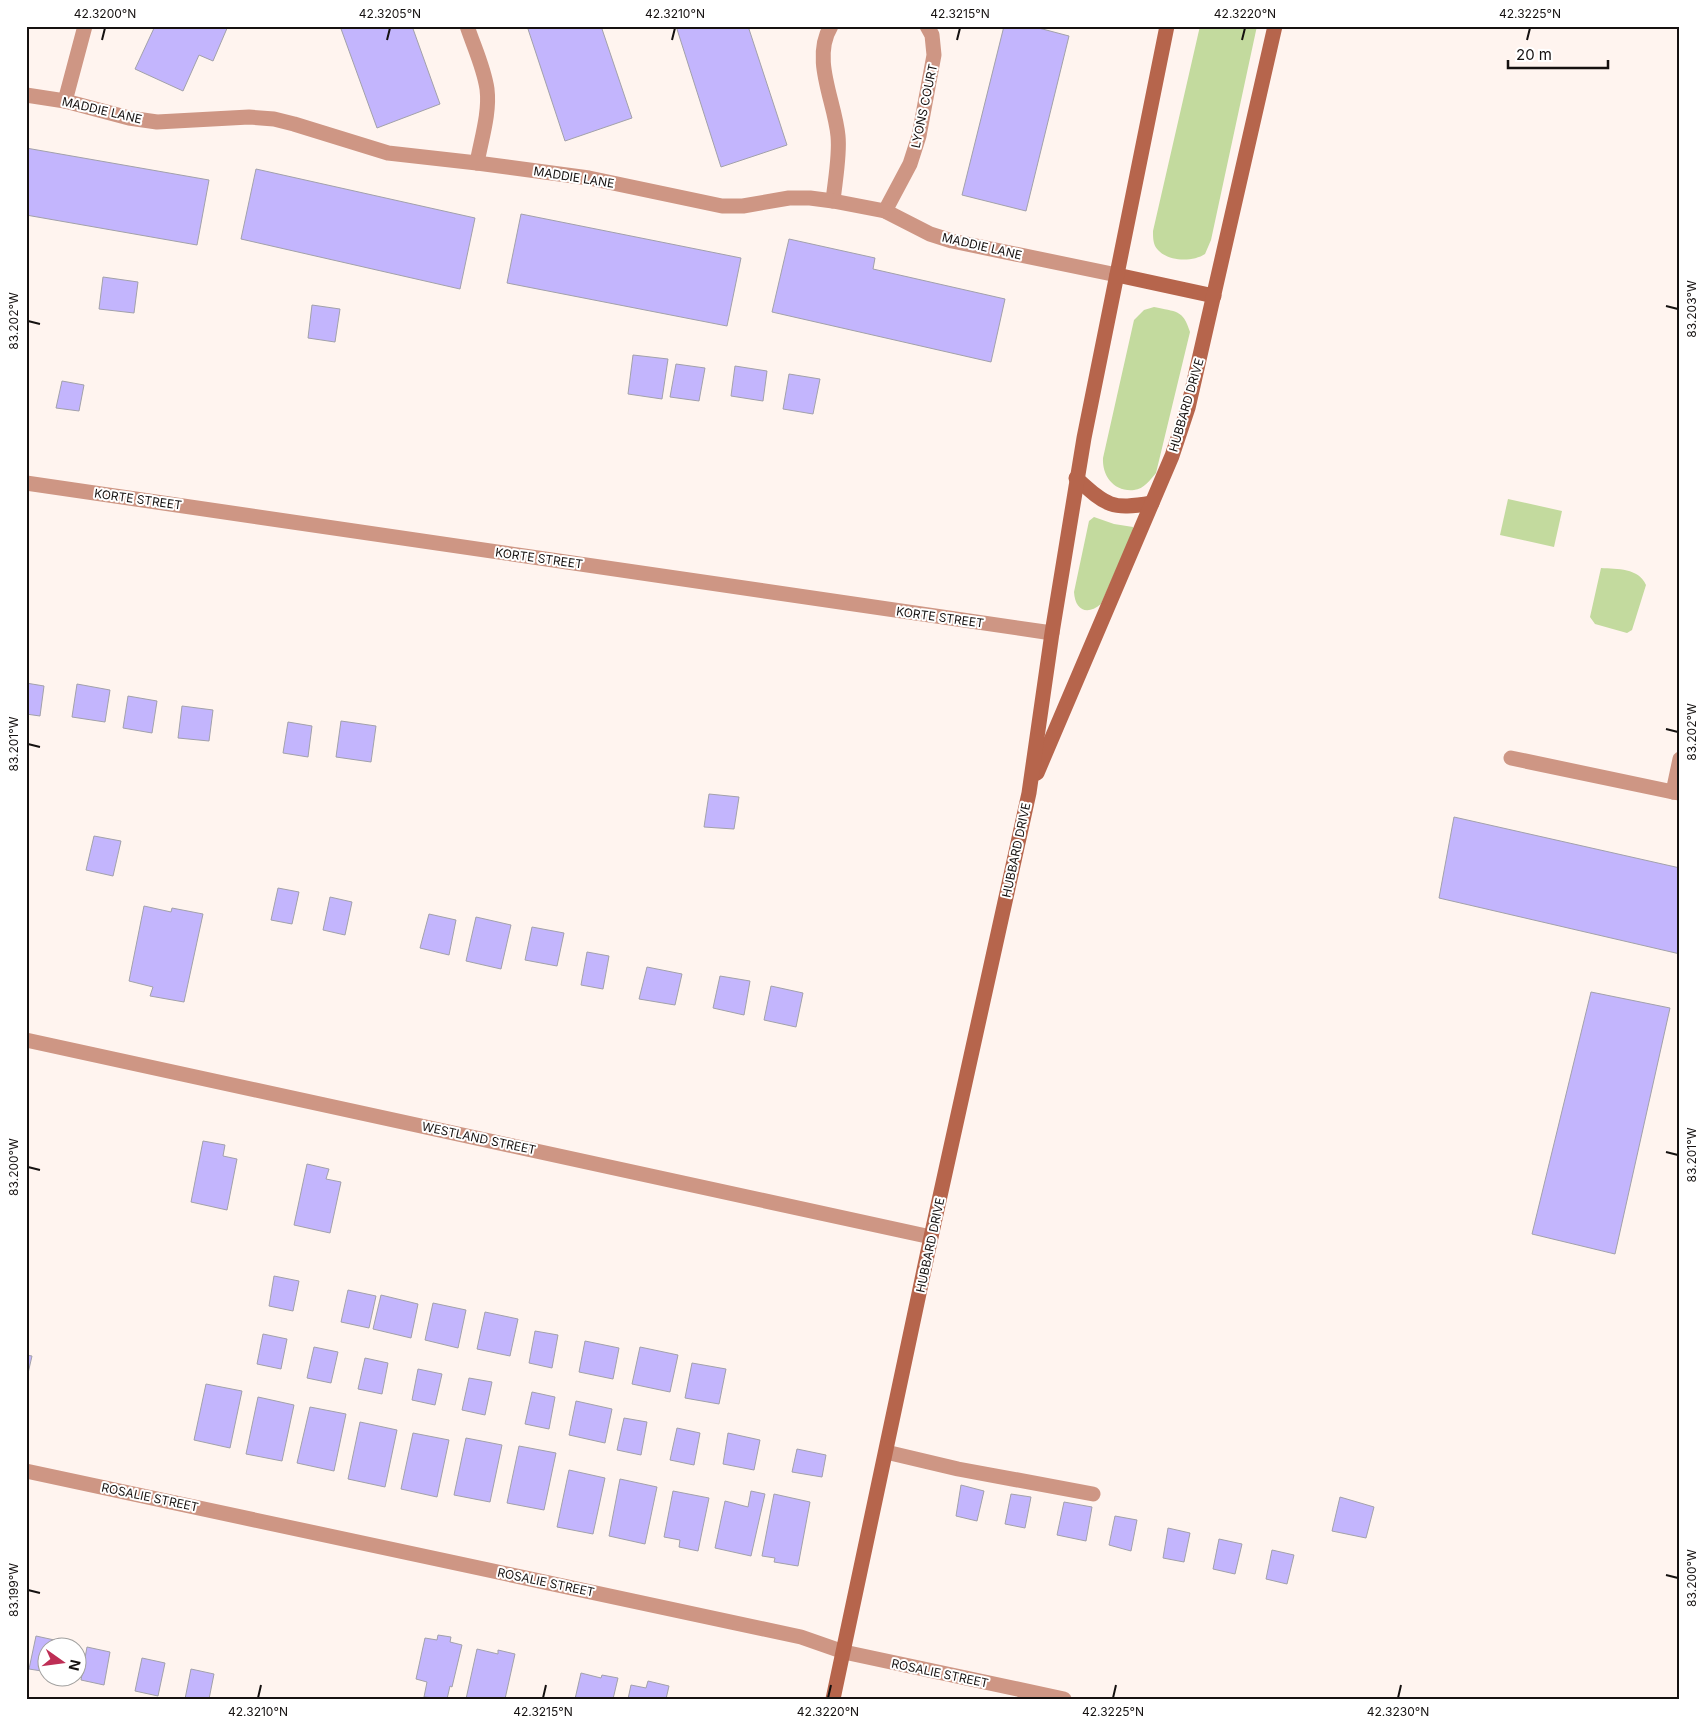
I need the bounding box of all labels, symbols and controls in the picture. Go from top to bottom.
text: 42.3200°N [74,6,136,21]
text: 42.3205°N [359,6,421,21]
text: 42.3210°N [645,6,705,21]
text: 42.3215°N [930,6,990,21]
text: 42.3220°N [1214,6,1276,21]
text: 42.3225°N [1499,6,1561,21]
scale bar [1508,38,1608,70]
text: 20 m [1516,45,1552,64]
street label: LYONS COURT [908,62,940,150]
street label: MADDIE LANE [61,94,143,126]
street label: MADDIE LANE [533,163,615,191]
street label: MADDIE LANE [941,230,1023,262]
text: 83.203°W [1684,280,1699,338]
text: 83.202°W [6,292,21,350]
street label: HUBBARD DRIVE [1165,356,1207,454]
street label: KORTE STREET [93,485,183,513]
street label: KORTE STREET [494,544,584,572]
street label: KORTE STREET [895,603,985,631]
text: 83.202°W [1684,703,1699,761]
text: 83.201°W [6,716,21,772]
street label: HUBBARD DRIVE [999,801,1033,899]
street label: WESTLAND STREET [421,1119,538,1157]
text: 83.201°W [1684,1127,1699,1183]
text: 83.200°W [6,1138,21,1196]
street label: HUBBARD DRIVE [913,1196,947,1294]
street label: ROSALIE STREET [100,1479,200,1515]
text: 83.200°W [1684,1549,1699,1607]
text: 83.199°W [6,1563,21,1617]
street label: ROSALIE STREET [496,1564,596,1600]
north arrow [38,1638,88,1688]
street label: ROSALIE STREET [890,1655,990,1691]
text: N [66,1658,85,1672]
text: 42.3210°N [228,1704,288,1719]
text: 42.3215°N [513,1704,573,1719]
text: 42.3220°N [797,1704,859,1719]
text: 42.3225°N [1082,1704,1144,1719]
text: 42.3230°N [1367,1704,1429,1719]

